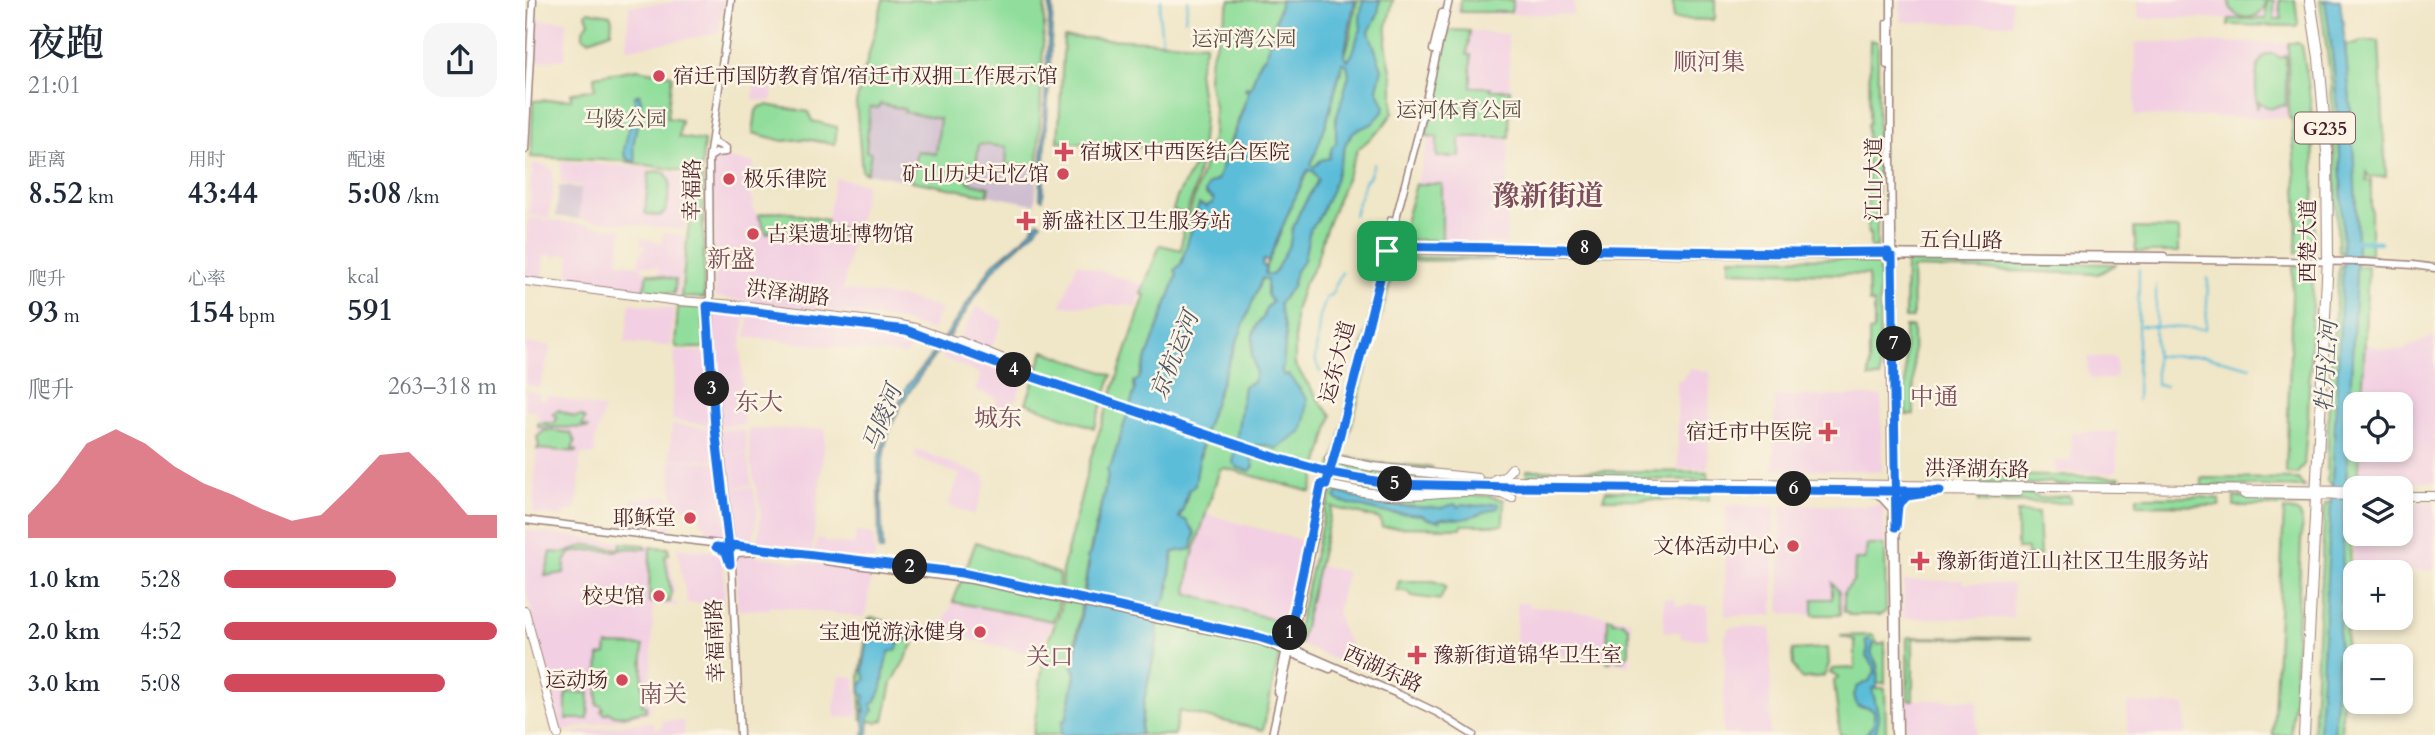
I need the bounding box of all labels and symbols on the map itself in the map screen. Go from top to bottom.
park label: 运河湾公园 [1192,25,1297,54]
district label: 顺河集 [1673,46,1745,79]
place label: 宿迁市国防教育馆/宿迁市双拥工作展示馆 [673,62,1058,91]
marker: 宿迁市国防教育馆/宿迁市双拥工作展示馆 [651,68,667,84]
park label: 运河体育公园 [1396,96,1522,125]
park label: 马陵公园 [583,105,667,134]
road number: G235 [2295,112,2355,144]
street label: 江山大道 [1860,137,1889,221]
place label: 宿城区中西医结合医院 [1080,138,1290,167]
marker: 宿城区中西医结合医院 [1054,142,1074,162]
street label: 幸福路 [677,158,708,222]
place label: 矿山历史记忆馆 [902,160,1049,189]
place label: 极乐律院 [743,165,827,194]
marker: 矿山历史记忆馆 [1055,166,1071,182]
marker: 极乐律院 [721,171,737,187]
district label: 豫新街道 [1492,177,1604,215]
street label: 西楚大道 [2294,199,2323,283]
place label: 新盛社区卫生服务站 [1042,207,1231,236]
marker: 新盛社区卫生服务站 [1016,211,1036,231]
place label: 古渠遗址博物馆 [767,220,914,249]
pin [1357,221,1417,281]
street label: 五台山路 [1919,225,2003,256]
marker: 古渠遗址博物馆 [745,226,761,242]
pin: 8 [1567,230,1603,266]
district label: 新盛 [707,243,755,276]
street label: 洪泽湖路 [744,274,831,313]
water label: 京杭运河 [1143,303,1208,404]
water label: 牡丹江河 [2309,315,2345,413]
street label: 运东大道 [1313,318,1362,406]
pin: 7 [1877,326,1911,362]
pin: 4 [997,352,1031,388]
pin: 3 [695,372,729,406]
water label: 马陵河 [856,377,911,456]
district label: 中通 [1910,381,1958,414]
district label: 东大 [735,386,783,419]
district label: 城东 [974,402,1022,435]
place label: 宿迁市中医院 [1686,418,1812,447]
marker: 宿迁市中医院 [1818,422,1838,442]
street label: 洪泽湖东路 [1924,454,2030,485]
pin: 5 [1377,466,1413,502]
pin: 6 [1777,472,1811,506]
place label: 耶稣堂 [613,504,676,533]
marker: 耶稣堂 [682,510,698,526]
place label: 文体活动中心 [1653,532,1779,561]
marker: 文体活动中心 [1785,538,1801,554]
place label: 豫新街道江山社区卫生服务站 [1936,547,2209,576]
pin: 2 [893,550,927,584]
marker: 豫新街道江山社区卫生服务站 [1910,551,1930,571]
place label: 校史馆 [582,582,645,611]
marker: 校史馆 [651,588,667,604]
street label: 幸福南路 [700,599,731,683]
pin: 1 [1273,616,1307,650]
place label: 宝迪悦游泳健身 [819,618,966,647]
marker: 宝迪悦游泳健身 [972,624,988,640]
street label: 西湖东路 [1339,639,1427,700]
district label: 关口 [1026,641,1074,674]
place label: 豫新街道锦华卫生室 [1433,641,1622,670]
marker: 豫新街道锦华卫生室 [1407,645,1427,665]
place label: 运动场 [545,666,608,695]
marker: 运动场 [614,672,630,688]
district label: 南关 [639,678,687,711]

